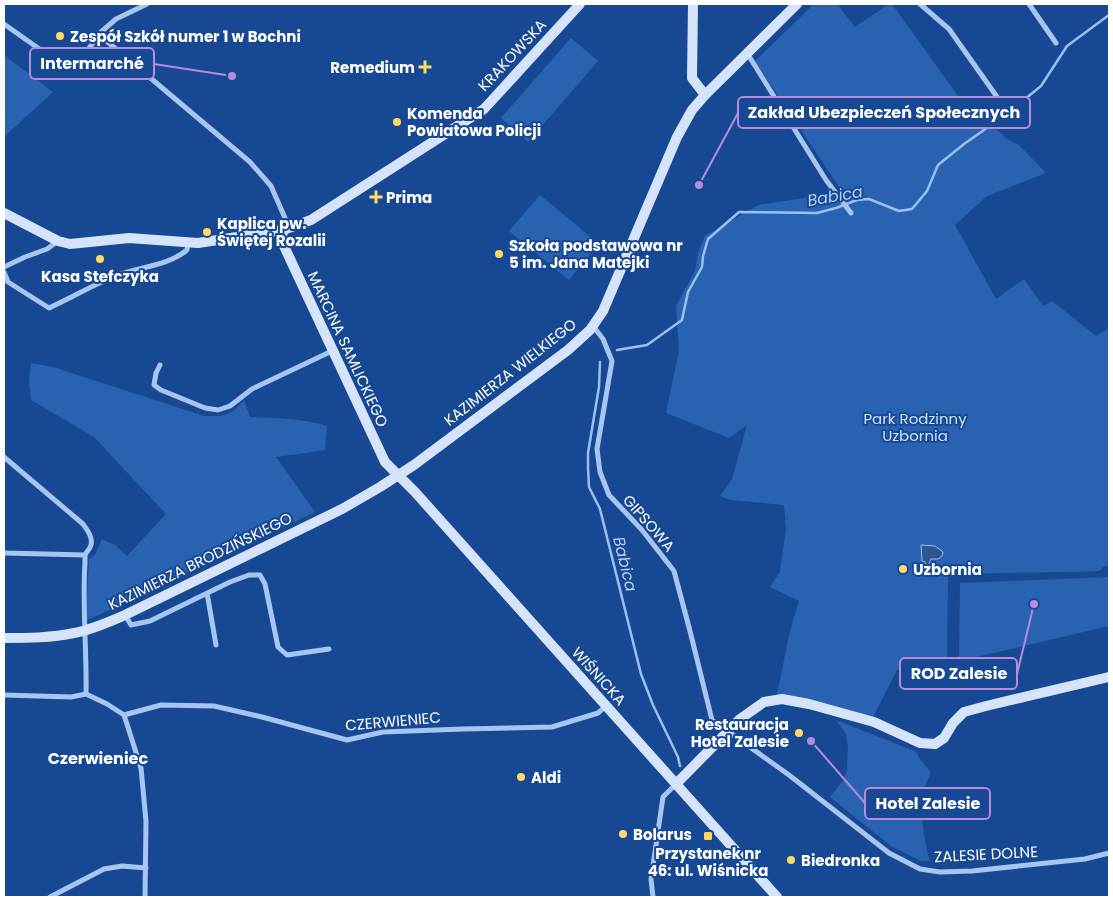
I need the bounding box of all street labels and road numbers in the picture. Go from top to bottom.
street label: KRAKOWSKA [473,14,551,96]
street label: MARCINA SAMLICKIEGO [303,268,393,430]
street label: KAZIMIERZA WIELKIEGO [439,313,581,430]
street label: GIPSOWA [618,490,680,556]
street label: KAZIMIERZA BRODZIŃSKIEGO [105,507,296,615]
street label: WIŚNICKA [567,642,631,710]
street label: CZERWIENIEC [344,706,442,736]
street label: ZALESIE DOLNE [934,841,1038,867]

